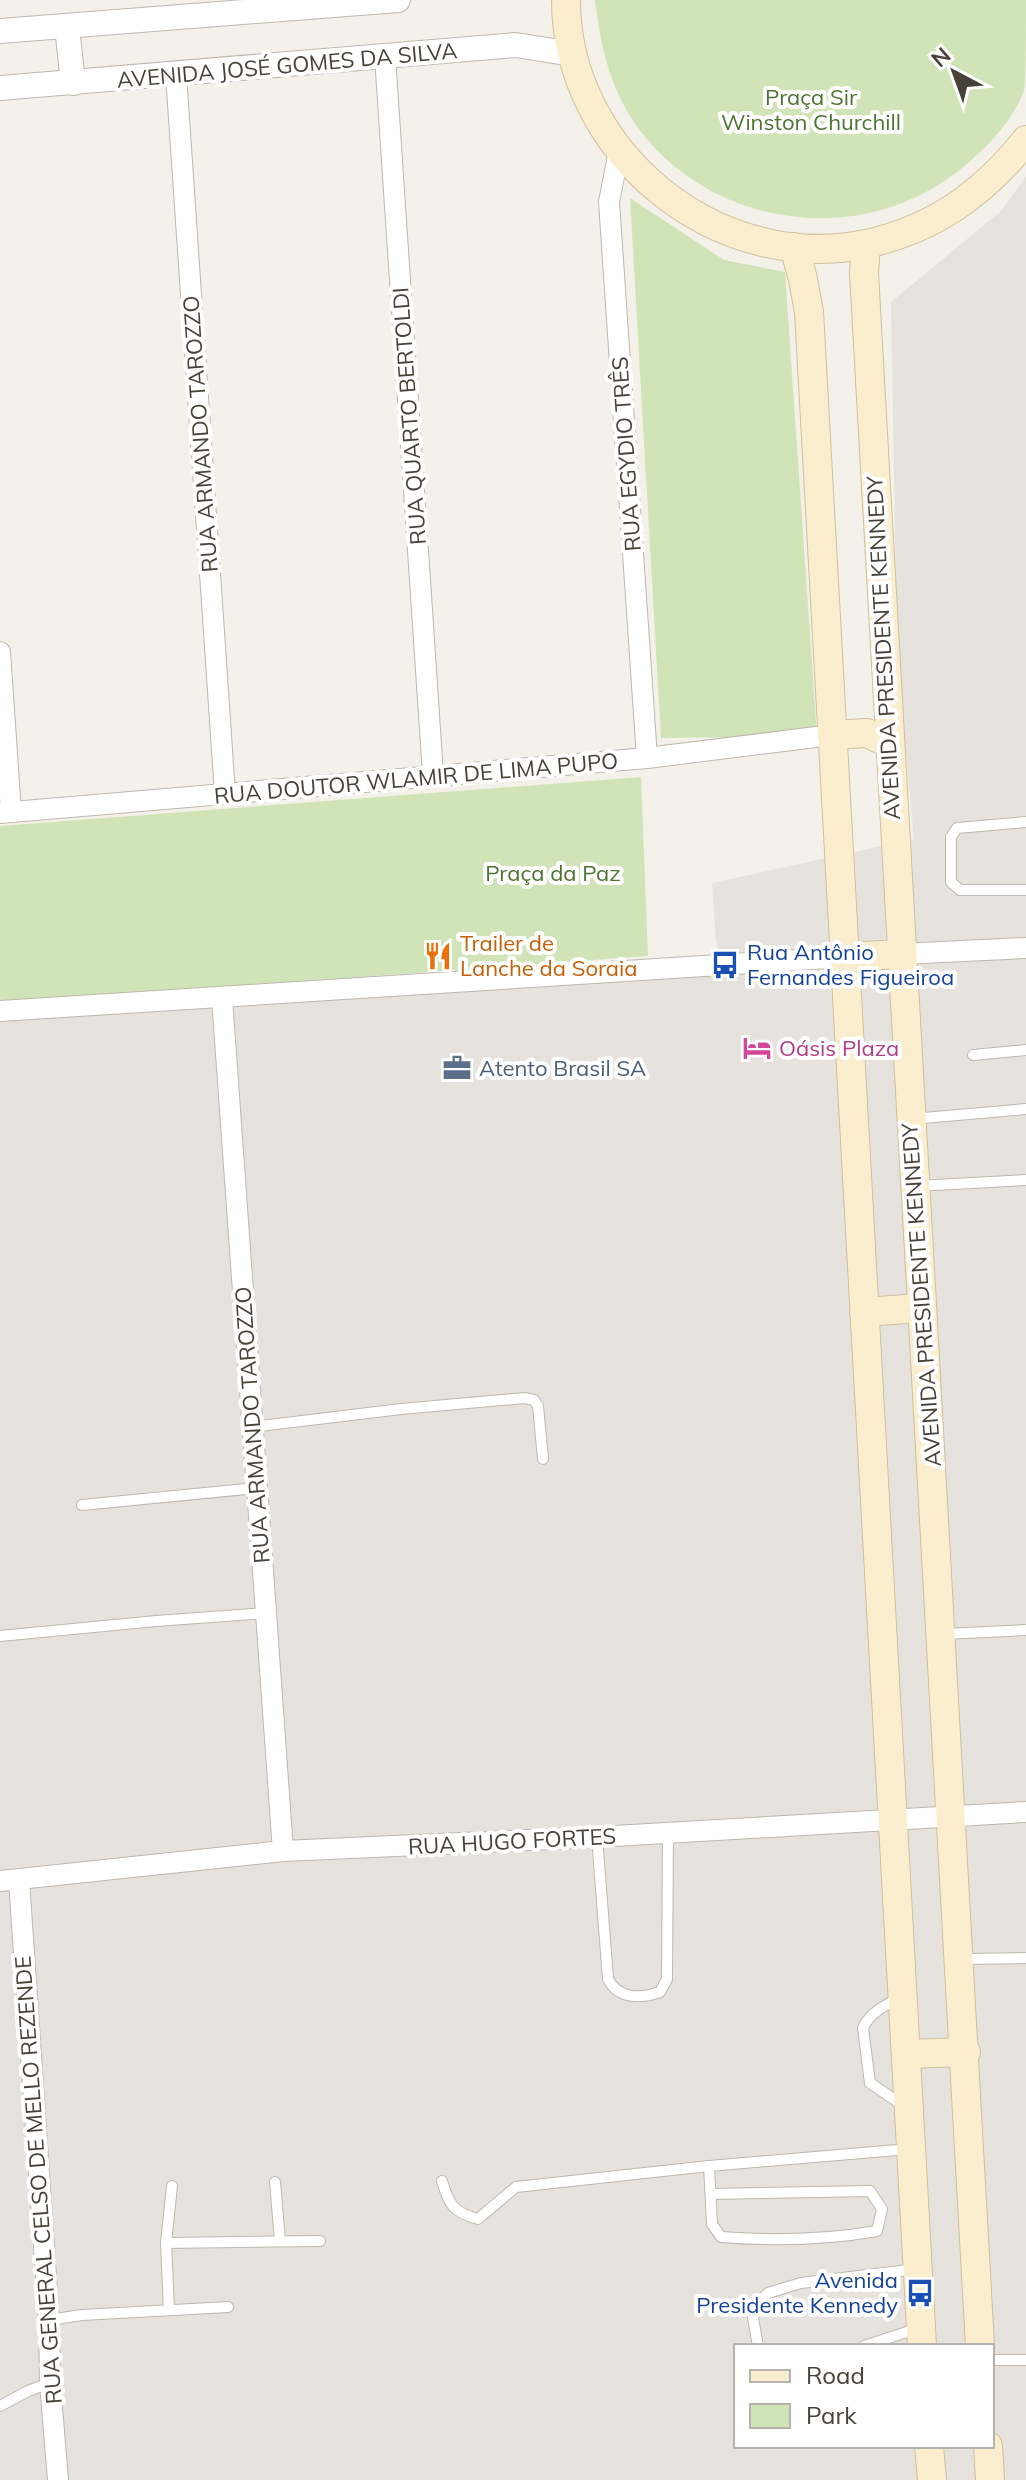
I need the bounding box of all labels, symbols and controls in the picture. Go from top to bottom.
north arrow [914,32,994,112]
street label: AVENIDA JOSÉ GOMES DA SILVA [116,36,458,94]
text: N [925,41,956,73]
park label: Praça Sir Winston Churchill [721,83,901,136]
street label: RUA QUARTO BERTOLDI [386,286,432,546]
street label: RUA ARMANDO TAROZZO [176,295,224,573]
street label: RUA EGYDIO TRÊS [605,356,647,552]
street label: AVENIDA PRESIDENTE KENNEDY [860,475,906,821]
street label: RUA DOUTOR WLAMIR DE LIMA PUPO [213,746,619,810]
park label: Praça da Paz [485,859,621,887]
place label: Trailer de Lanche da Soraia [460,929,638,982]
place label: Rua Antônio Fernandes Figueiroa [747,938,954,991]
restaurant icon: Trailer de Lanche da Soraia [423,941,453,971]
bus stop icon: Rua Antônio Fernandes Figueiroa [710,950,740,980]
hotel icon: Oásis Plaza [742,1033,772,1063]
place label: Oásis Plaza [779,1034,899,1062]
office icon: Atento Brasil SA [442,1053,472,1083]
place label: Atento Brasil SA [479,1054,646,1082]
street label: AVENIDA PRESIDENTE KENNEDY [895,1122,947,1468]
street label: RUA ARMANDO TAROZZO [228,1286,276,1564]
street label: RUA HUGO FORTES [407,1822,617,1860]
street label: RUA GENERAL CELSO DE MELLO REZENDE [8,1955,68,2405]
place label: Avenida Presidente Kennedy [696,2266,898,2319]
bus stop icon: Avenida Presidente Kennedy [905,2278,935,2308]
legend [734,2344,994,2448]
text: Road [806,2360,865,2390]
text: Park [806,2400,857,2430]

